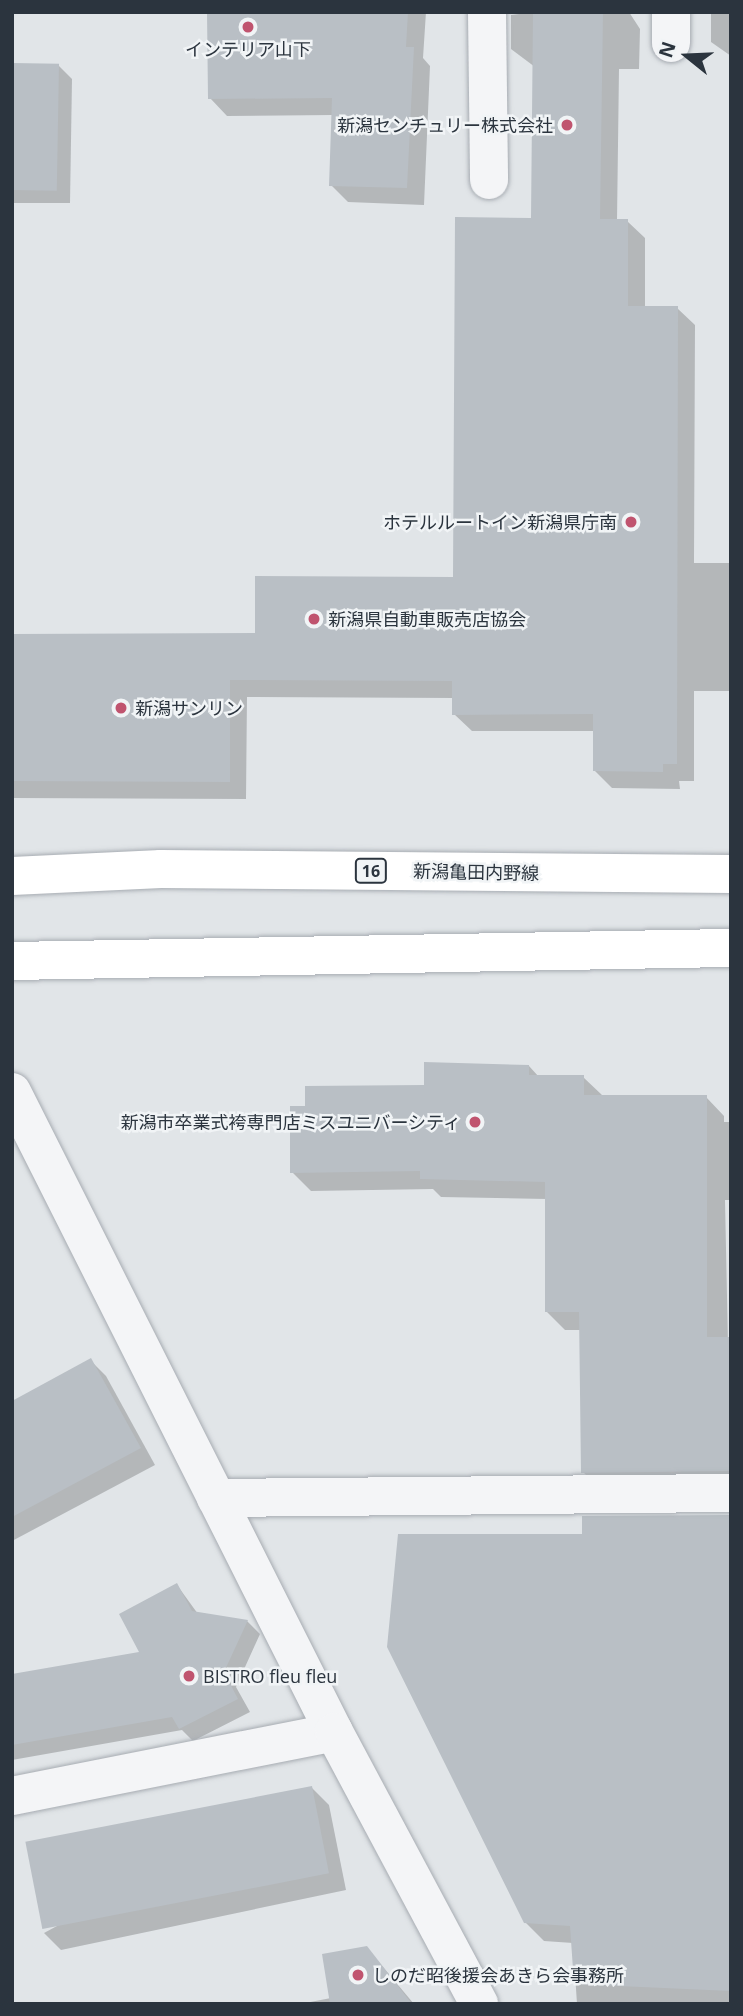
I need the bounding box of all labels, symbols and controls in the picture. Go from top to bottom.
marker: インテリア山下 [240,19,256,35]
north arrow [652,21,722,91]
place label: インテリア山下 [185,38,311,60]
text: N [652,38,682,61]
place label: 新潟センチュリー株式会社 [337,114,553,136]
marker: 新潟センチュリー株式会社 [559,117,575,133]
place label: ホテルルートイン新潟県庁南 [383,511,617,533]
marker: ホテルルートイン新潟県庁南 [623,514,639,530]
place label: 新潟県自動車販売店協会 [328,608,526,630]
marker: 新潟県自動車販売店協会 [306,611,322,627]
place label: 新潟サンリン [135,697,243,719]
marker: 新潟サンリン [113,700,129,716]
road number: 16 [354,858,388,884]
street label: 新潟亀田内野線 [413,860,539,884]
place label: 新潟市卒業式袴専門店ミスユニバーシティ [119,1111,461,1133]
marker: 新潟市卒業式袴専門店ミスユニバーシティ [467,1114,483,1130]
place label: BISTRO fleu fleu [203,1665,337,1687]
marker: BISTRO fleu fleu [181,1668,197,1684]
place label: しのだ昭後援会あきら会事務所 [372,1964,624,1986]
marker: しのだ昭後援会あきら会事務所 [350,1967,366,1983]

